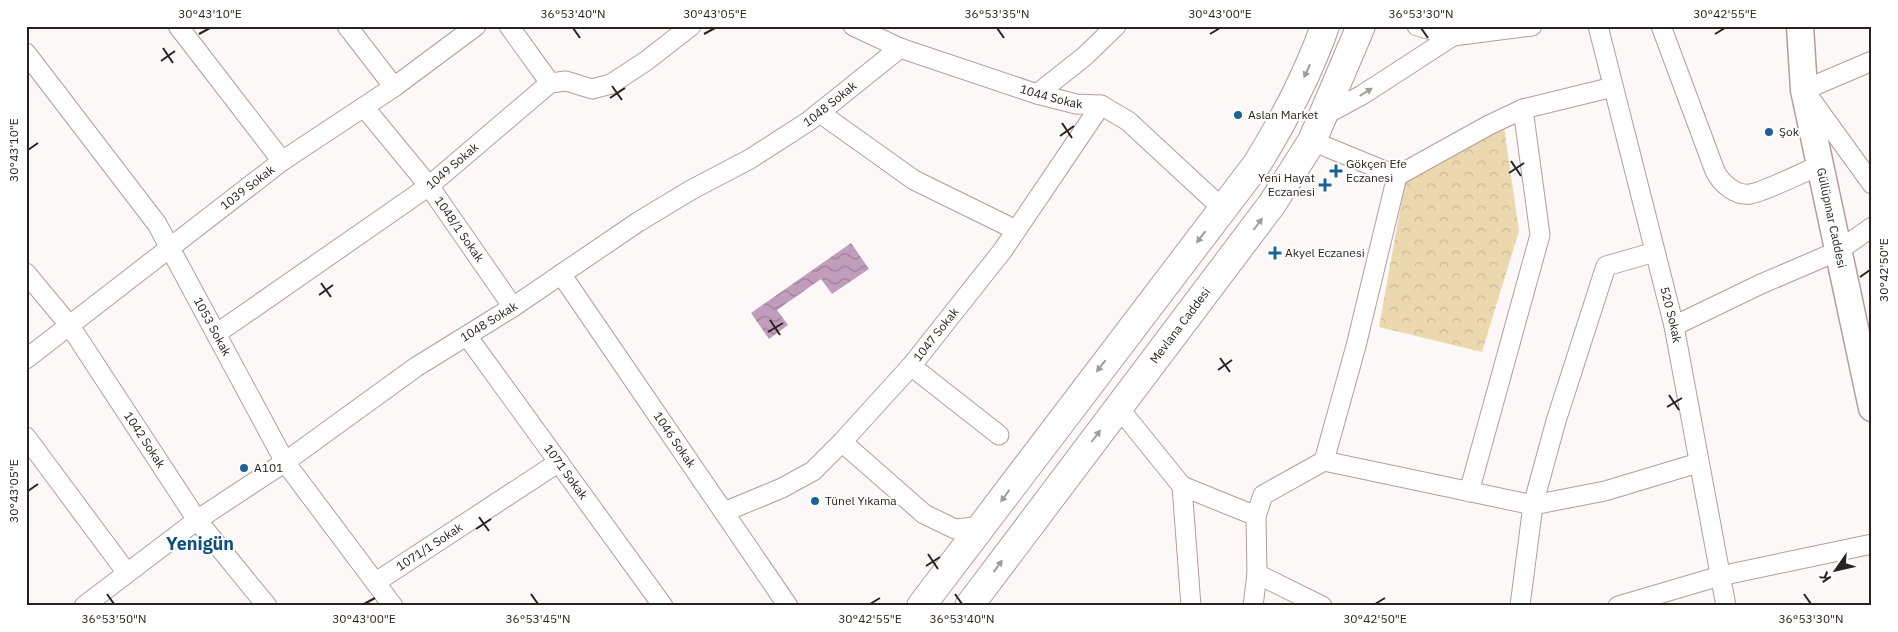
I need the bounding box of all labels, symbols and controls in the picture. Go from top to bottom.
text: 30°43'10"E [178,6,242,21]
text: 36°53'40"N [540,6,606,21]
text: 30°43'05"E [683,6,747,21]
text: 36°53'35"N [964,6,1030,21]
text: 30°43'00"E [1188,6,1252,21]
text: 36°53'30"N [1388,6,1454,21]
text: 30°42'55"E [1693,6,1757,21]
one-way arrow [1303,64,1311,79]
street label: 1048 Sokak [800,77,860,130]
street label: 1044 Sokak [1018,81,1084,111]
one-way arrow [1359,88,1372,97]
place label: Aslan Market [1248,107,1318,122]
marker: Aslan Market [1232,109,1244,121]
text: 30°43'10"E [6,118,21,182]
place label: Şok [1779,124,1800,139]
marker: Şok [1763,126,1775,138]
street label: 1049 Sokak [423,139,482,192]
place label: Gökçen Efe Eczanesi [1346,156,1407,185]
street label: 1039 Sokak [217,161,278,213]
marker: Gökçen Efe Eczanesi [1330,165,1342,177]
street label: Güllüpınar Caddesi [1814,166,1850,269]
place label: Yeni Hayat Eczanesi [1258,170,1315,199]
marker: Yeni Hayat Eczanesi [1319,179,1331,191]
street label: 1048/1 Sokak [432,193,488,265]
one-way arrow [1252,218,1263,231]
one-way arrow [1195,230,1206,243]
text: 30°42'50"E [1876,238,1891,302]
place label: Akyel Eczanesi [1285,245,1365,260]
marker: Akyel Eczanesi [1269,247,1281,259]
street label: Mevlana Caddesi [1146,284,1213,366]
street label: 520 Sokak [1657,285,1685,345]
street label: 1053 Sokak [191,295,235,359]
street label: 1048 Sokak [457,298,521,345]
street label: 1047 Sokak [910,304,962,364]
one-way arrow [1096,359,1107,372]
street label: 1042 Sokak [121,409,169,471]
street label: 1046 Sokak [650,409,700,471]
one-way arrow [1090,430,1101,443]
street label: 1071 Sokak [541,441,591,503]
text: 30°43'05"E [6,459,21,523]
place label: A101 [254,460,283,475]
marker: A101 [238,462,250,474]
one-way arrow [1000,489,1010,503]
place label: Tünel Yıkama [825,493,897,508]
marker: Tünel Yıkama [809,495,821,507]
street label: 1071/1 Sokak [393,519,466,574]
district label: Yenigün [166,532,234,555]
north arrow [1810,544,1860,594]
one-way arrow [993,559,1003,573]
text: K [1815,568,1835,586]
text: 36°53'50"N [81,611,147,626]
text: 30°43'00"E [332,611,396,626]
text: 36°53'45"N [505,611,571,626]
text: 30°42'55"E [838,611,902,626]
text: 36°53'40"N [929,611,995,626]
text: 30°42'50"E [1343,611,1407,626]
text: 36°53'30"N [1778,611,1844,626]

